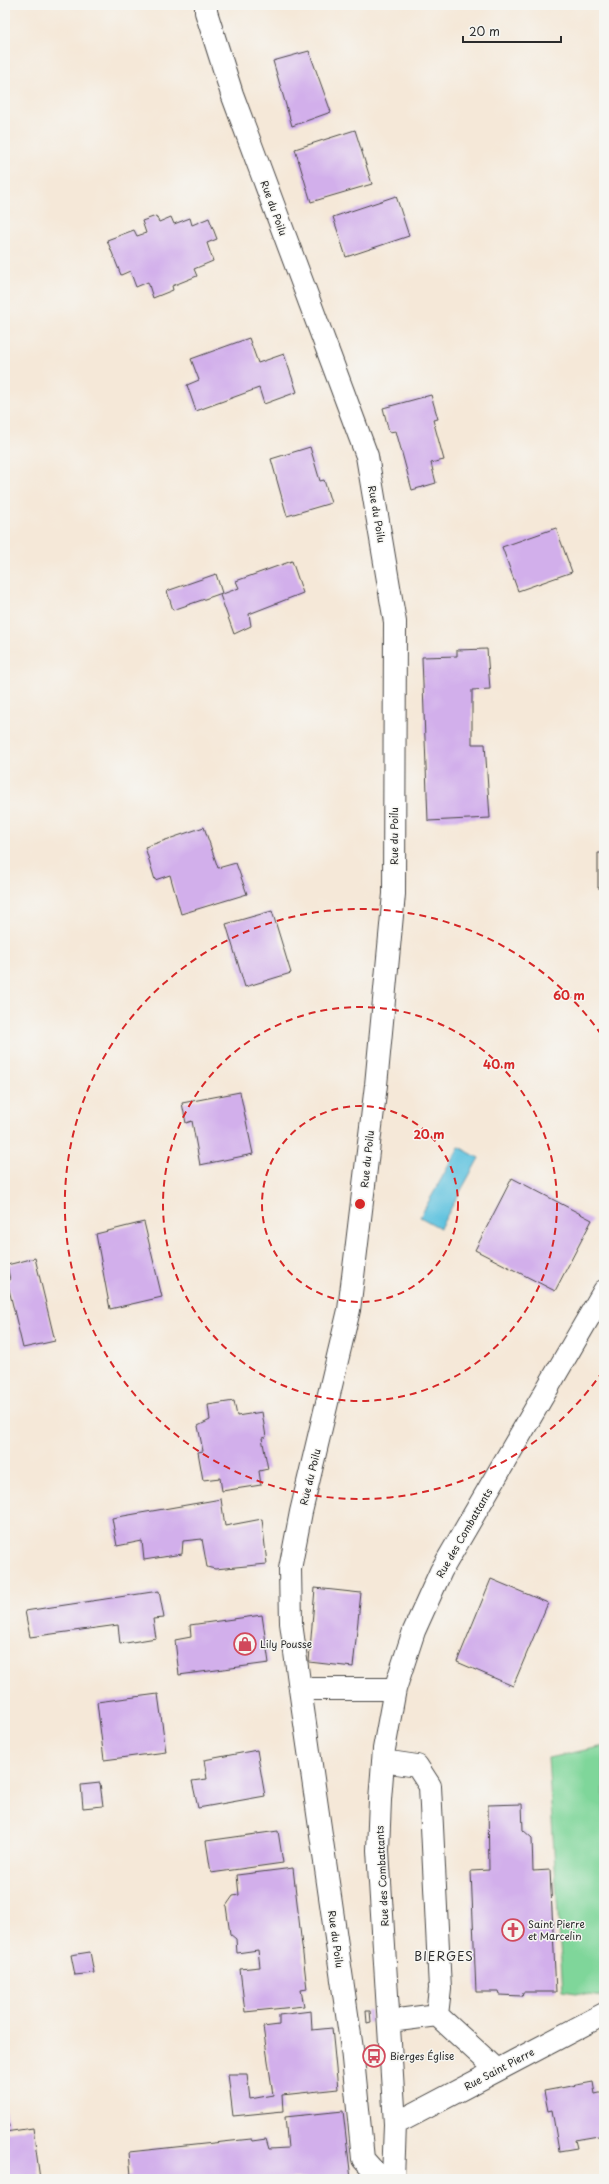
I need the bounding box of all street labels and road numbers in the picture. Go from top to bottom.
street label: Rue du Poilu [258,178,291,238]
street label: Rue du Poilu [365,484,390,544]
street label: Rue du Poilu [386,807,401,865]
street label: Rue du Poilu [356,1129,377,1188]
street label: Rue du Poilu [295,1447,324,1507]
street label: Rue des Combattants [432,1485,495,1580]
street label: Rue des Combattants [371,1825,392,1927]
street label: Rue du Poilu [325,1909,348,1969]
street label: Rue Saint Pierre [461,2044,537,2093]

